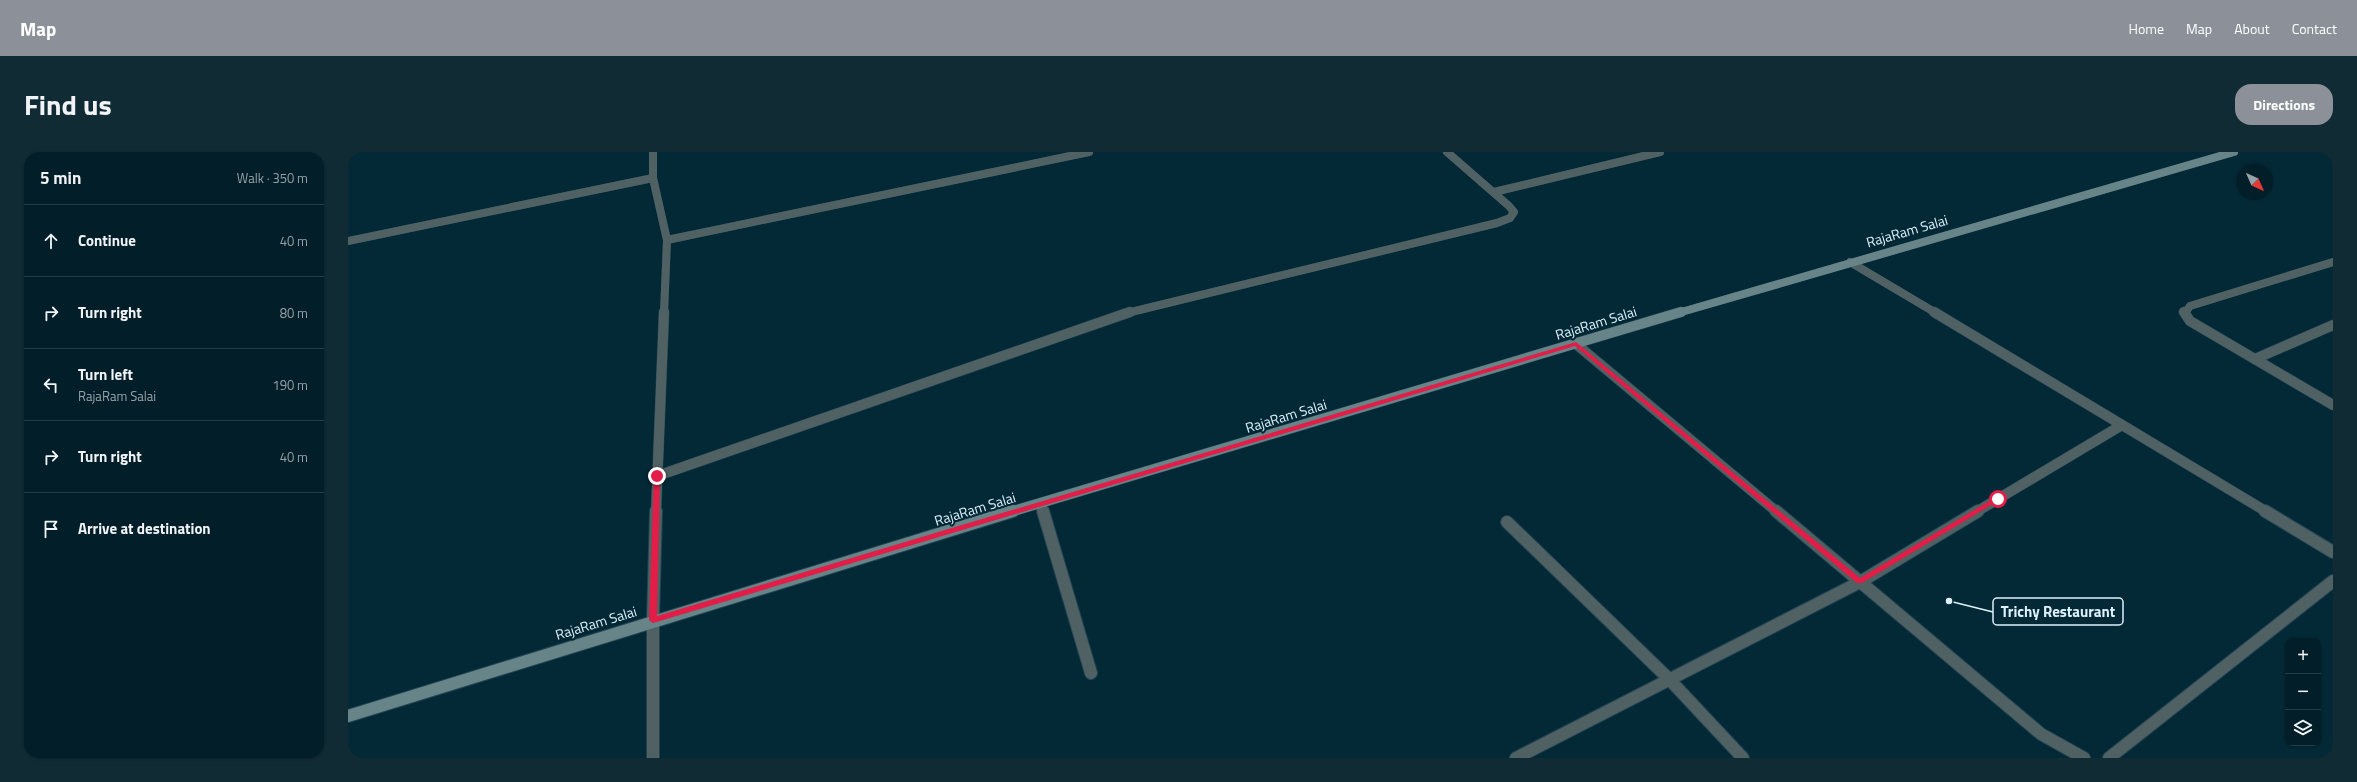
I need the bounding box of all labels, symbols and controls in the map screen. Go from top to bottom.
text: Map [20,14,56,43]
text: Home [2129,18,2164,39]
text: Map [2186,18,2212,39]
text: About [2234,18,2270,39]
text: Contact [2292,18,2337,39]
text: Find us [24,83,112,126]
button: Directions [2235,84,2333,125]
north arrow [2237,164,2273,200]
text: 5 min [40,165,81,191]
text: Walk · 350 m [237,168,308,188]
street label: RajaRam Salai [1864,209,1950,252]
text: Continue [78,229,136,252]
icon: ahead [40,230,62,252]
text: 40 m [280,231,308,251]
street label: RajaRam Salai [1553,300,1639,345]
text: Turn right [78,301,142,324]
icon: right [40,302,62,324]
text: 80 m [280,303,308,323]
text: Turn left [78,363,133,386]
icon: left [40,374,62,396]
text: 190 m [272,375,308,395]
text: RajaRam Salai [78,386,156,406]
street label: RajaRam Salai [1243,393,1329,438]
text: Turn right [78,445,142,468]
icon: right [40,446,62,468]
text: 40 m [280,447,308,467]
route end [648,467,666,485]
street label: RajaRam Salai [932,486,1018,531]
route start [1989,490,2007,508]
text: Arrive at destination [78,517,211,540]
icon: arrive [40,518,62,540]
callout: Trichy Restaurant [1993,598,2123,625]
street label: RajaRam Salai [553,600,639,645]
text: Trichy Restaurant [2001,600,2116,623]
map controls [2285,638,2321,746]
button: + [2285,638,2321,674]
button: − [2285,674,2321,710]
button: layers [2285,710,2321,746]

